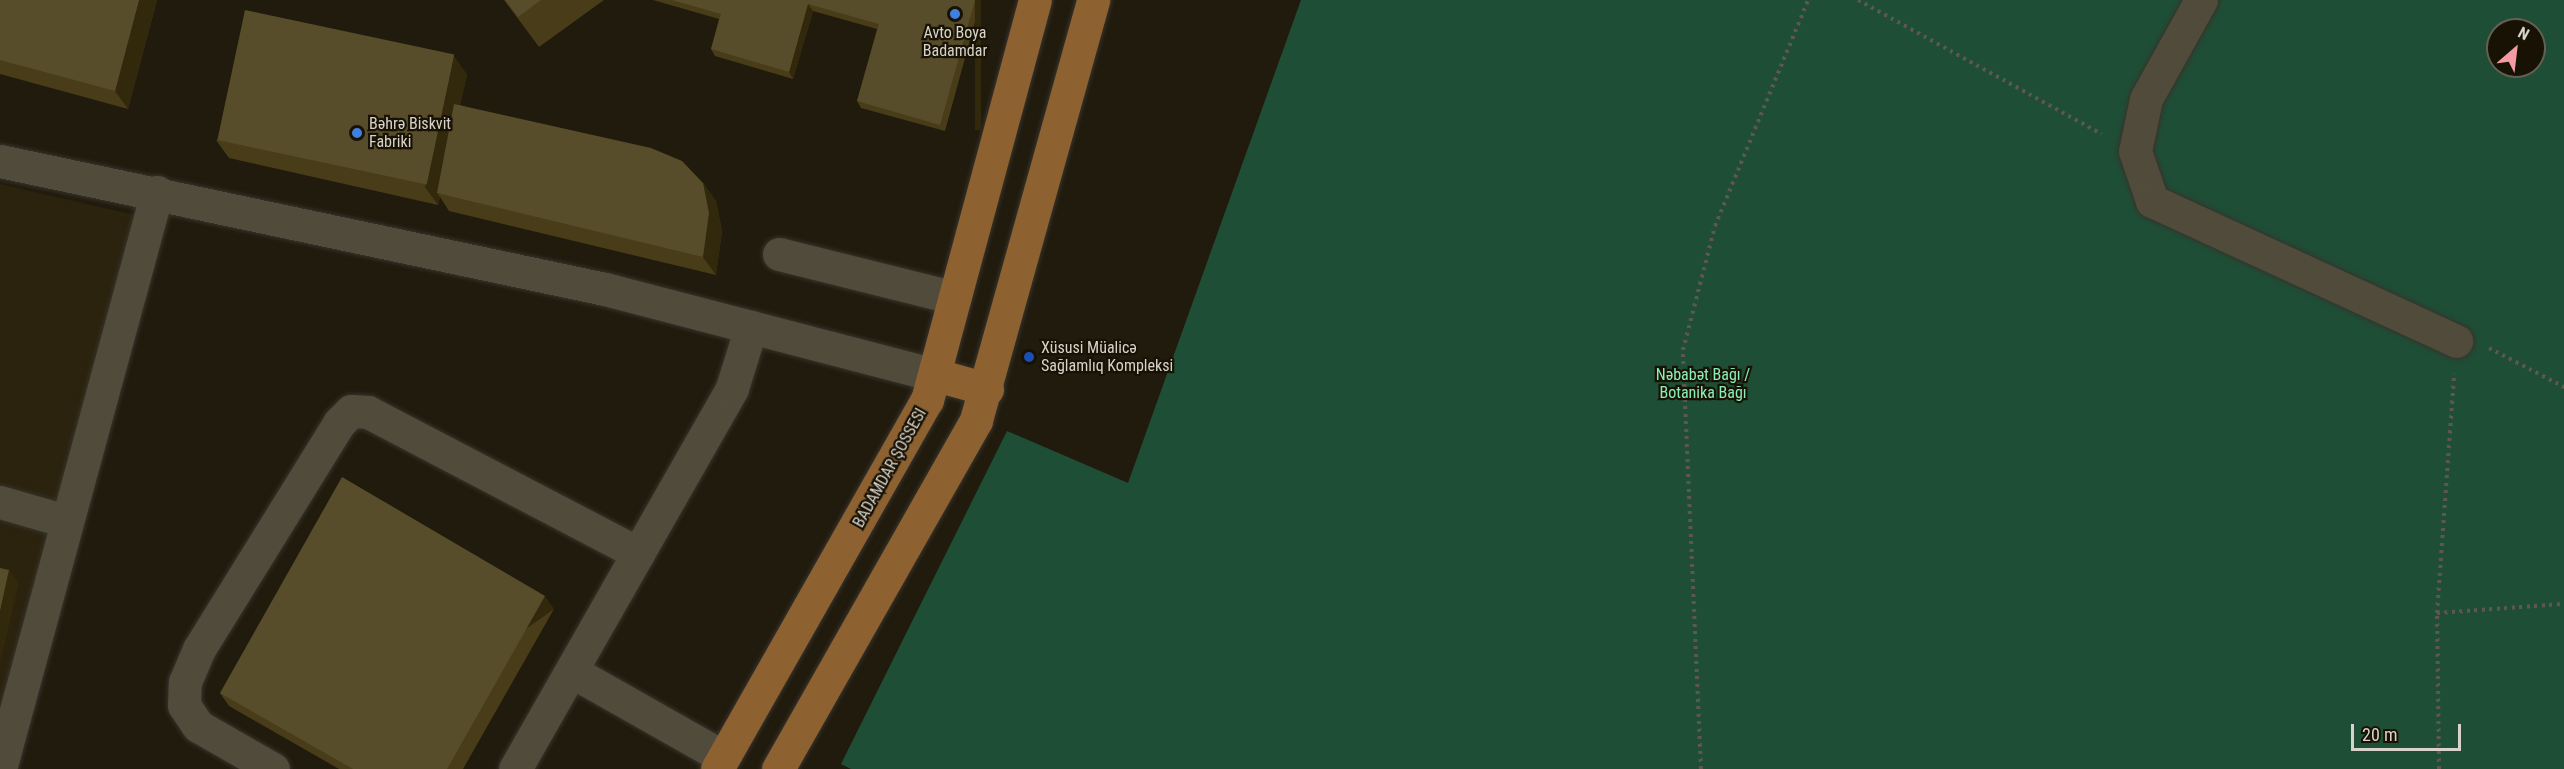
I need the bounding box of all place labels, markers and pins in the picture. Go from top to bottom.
marker: Avto Boya Badamdar [948,7,962,21]
place label: Avto Boya Badamdar [923,23,987,61]
place label: Bəhrə Biskvit Fabriki [369,114,451,152]
marker: Bəhrə Biskvit Fabriki [350,126,364,140]
place label: Xüsusi Müalicə Sağlamlıq Kompleksi [1041,338,1173,376]
marker: Xüsusi Müalicə Sağlamlıq Kompleksi [1022,350,1036,364]

